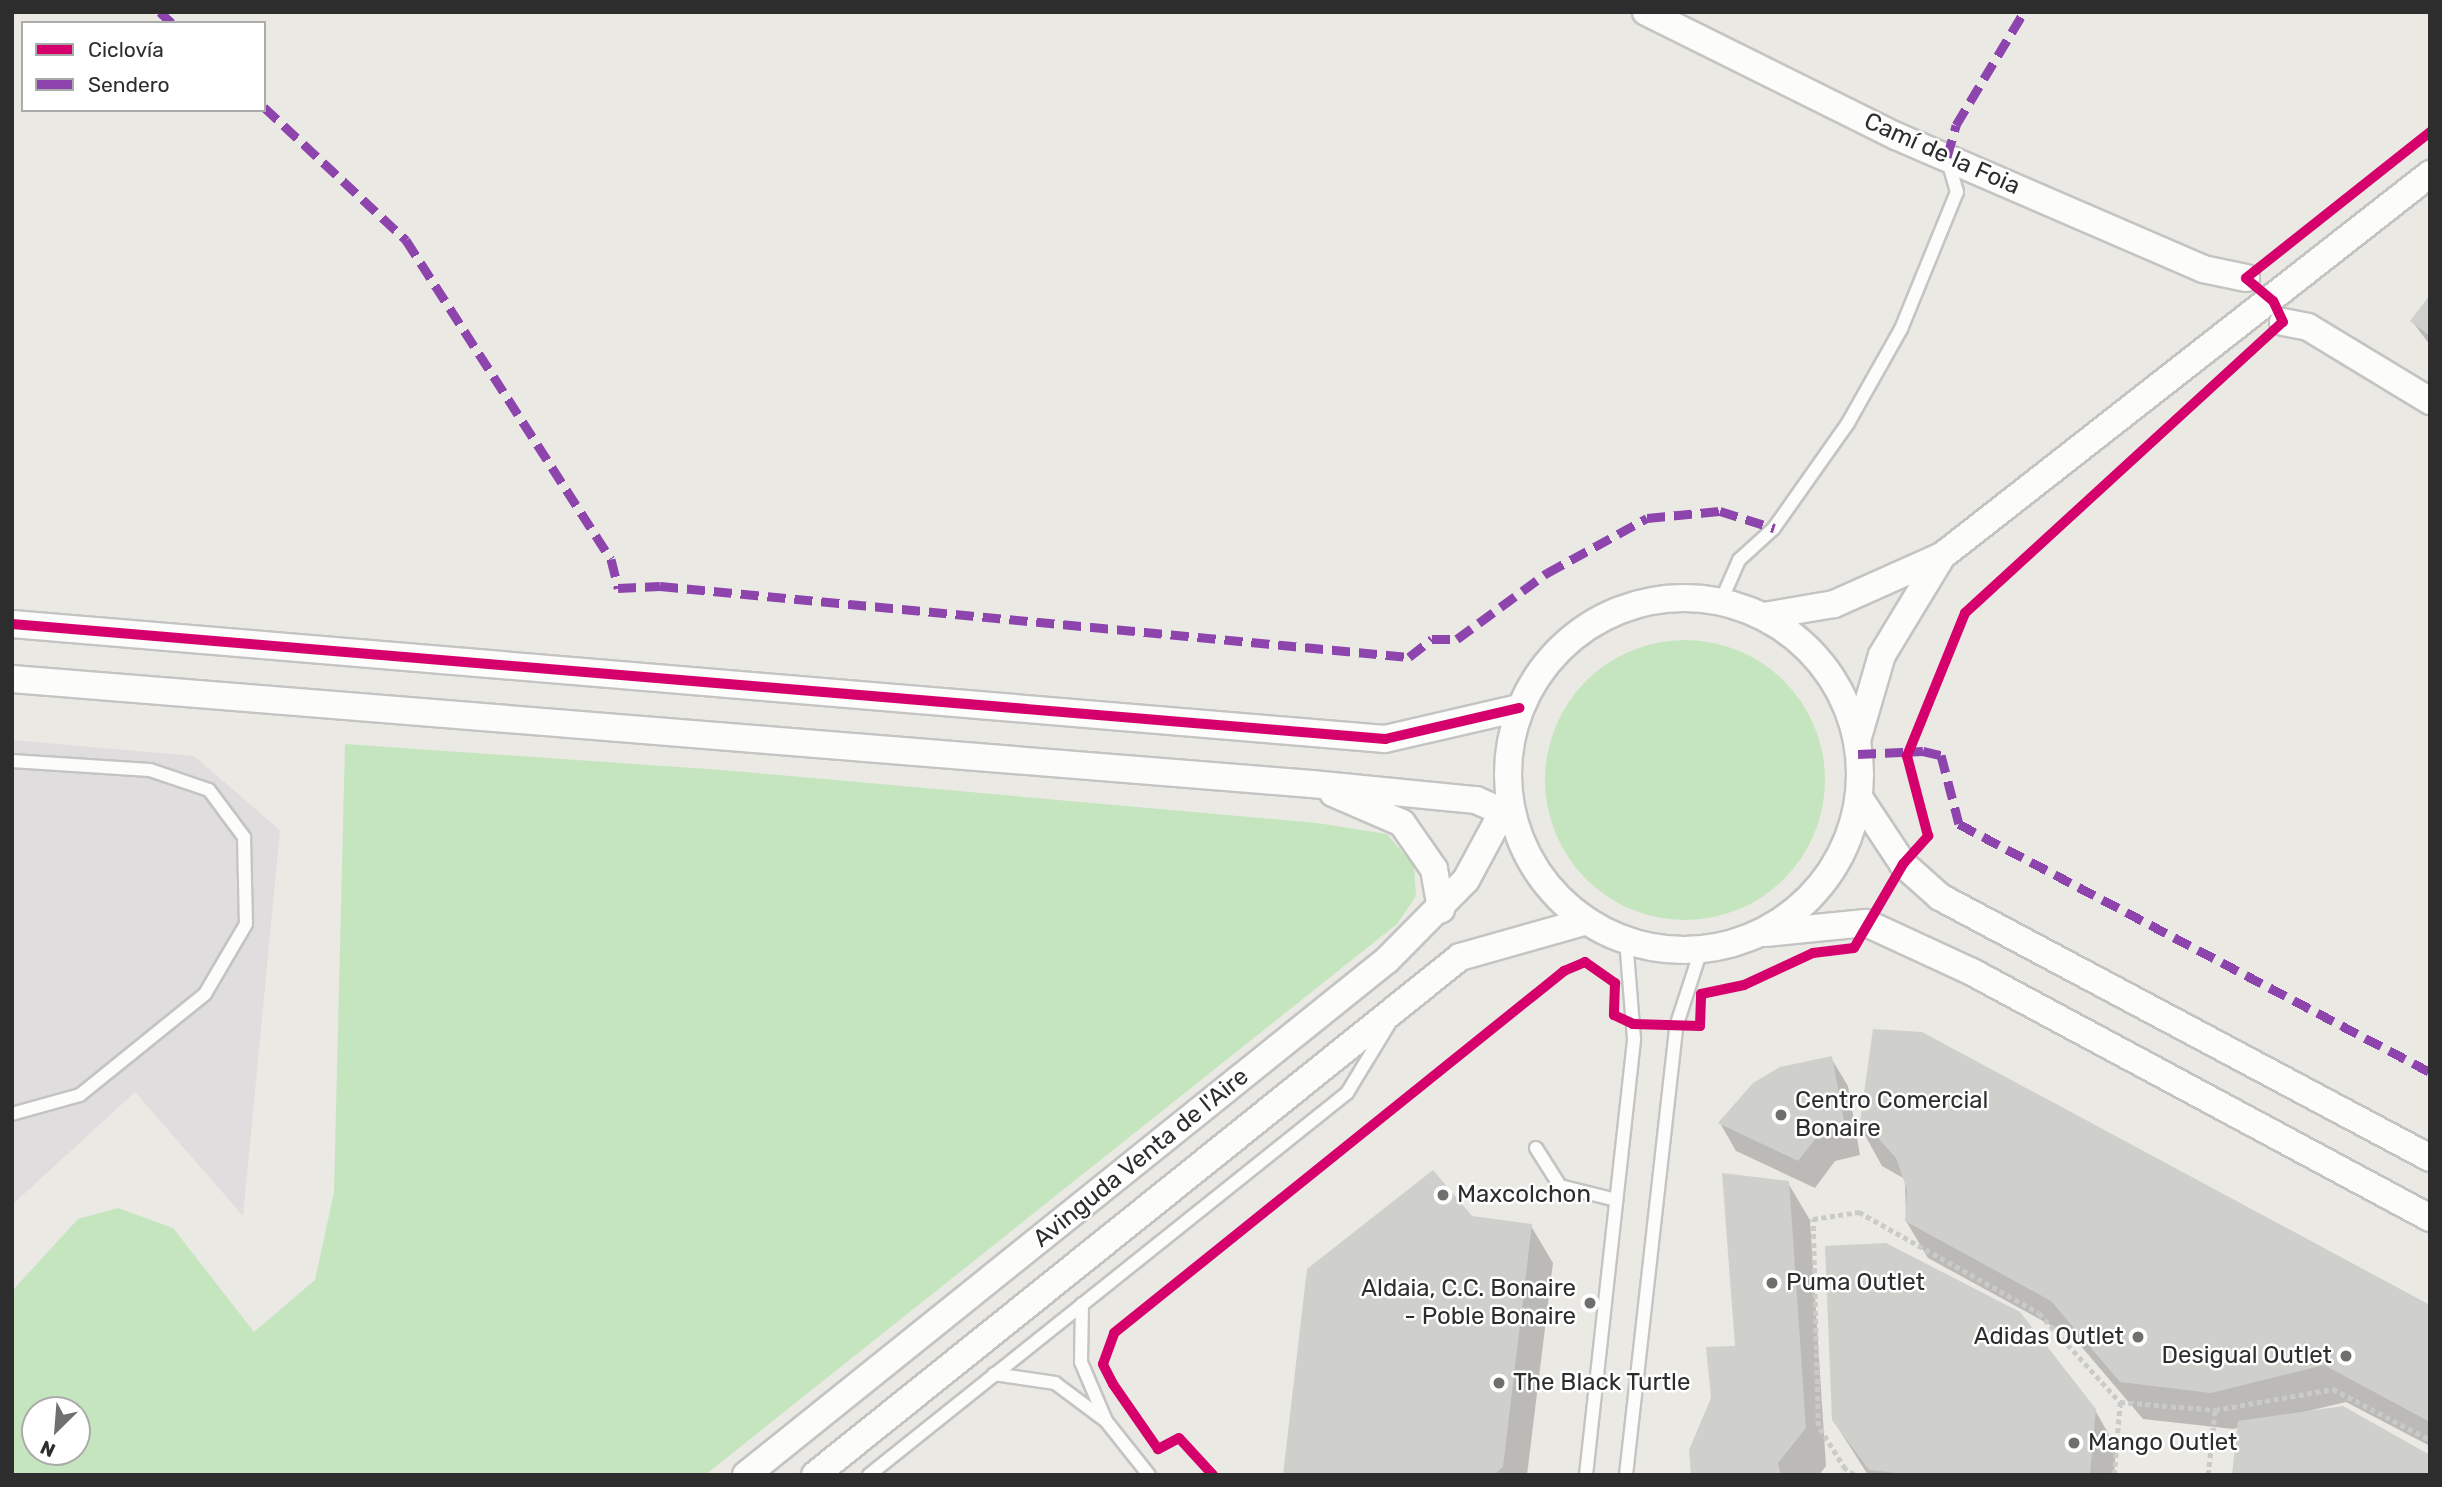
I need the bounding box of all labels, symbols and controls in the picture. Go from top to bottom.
legend [21,21,266,112]
text: Ciclovía [88,37,164,62]
text: Sendero [88,72,170,97]
street label: Camí de la Foia [1860,107,2024,201]
street label: Avinguda Venta de l'Aire [1027,1062,1255,1254]
place label: Centro Comercial Bonaire [1795,1087,1988,1143]
marker: Centro Comercial Bonaire [1773,1107,1789,1123]
place label: Maxcolchon [1457,1181,1591,1209]
marker: Maxcolchon [1435,1187,1451,1203]
place label: Puma Outlet [1786,1269,1925,1297]
place label: Aldaia, C.C. Bonaire - Poble Bonaire [1361,1275,1576,1331]
marker: Puma Outlet [1764,1275,1780,1291]
marker: Aldaia, C.C. Bonaire - Poble Bonaire [1582,1295,1598,1311]
place label: Adidas Outlet [1974,1323,2124,1351]
marker: Adidas Outlet [2130,1329,2146,1345]
place label: Desigual Outlet [2162,1342,2332,1370]
marker: Desigual Outlet [2338,1348,2354,1364]
place label: The Black Turtle [1513,1369,1691,1397]
marker: The Black Turtle [1491,1375,1507,1391]
north arrow [21,1396,91,1466]
place label: Mango Outlet [2088,1429,2237,1457]
text: N [37,1435,59,1462]
marker: Mango Outlet [2066,1435,2082,1451]

